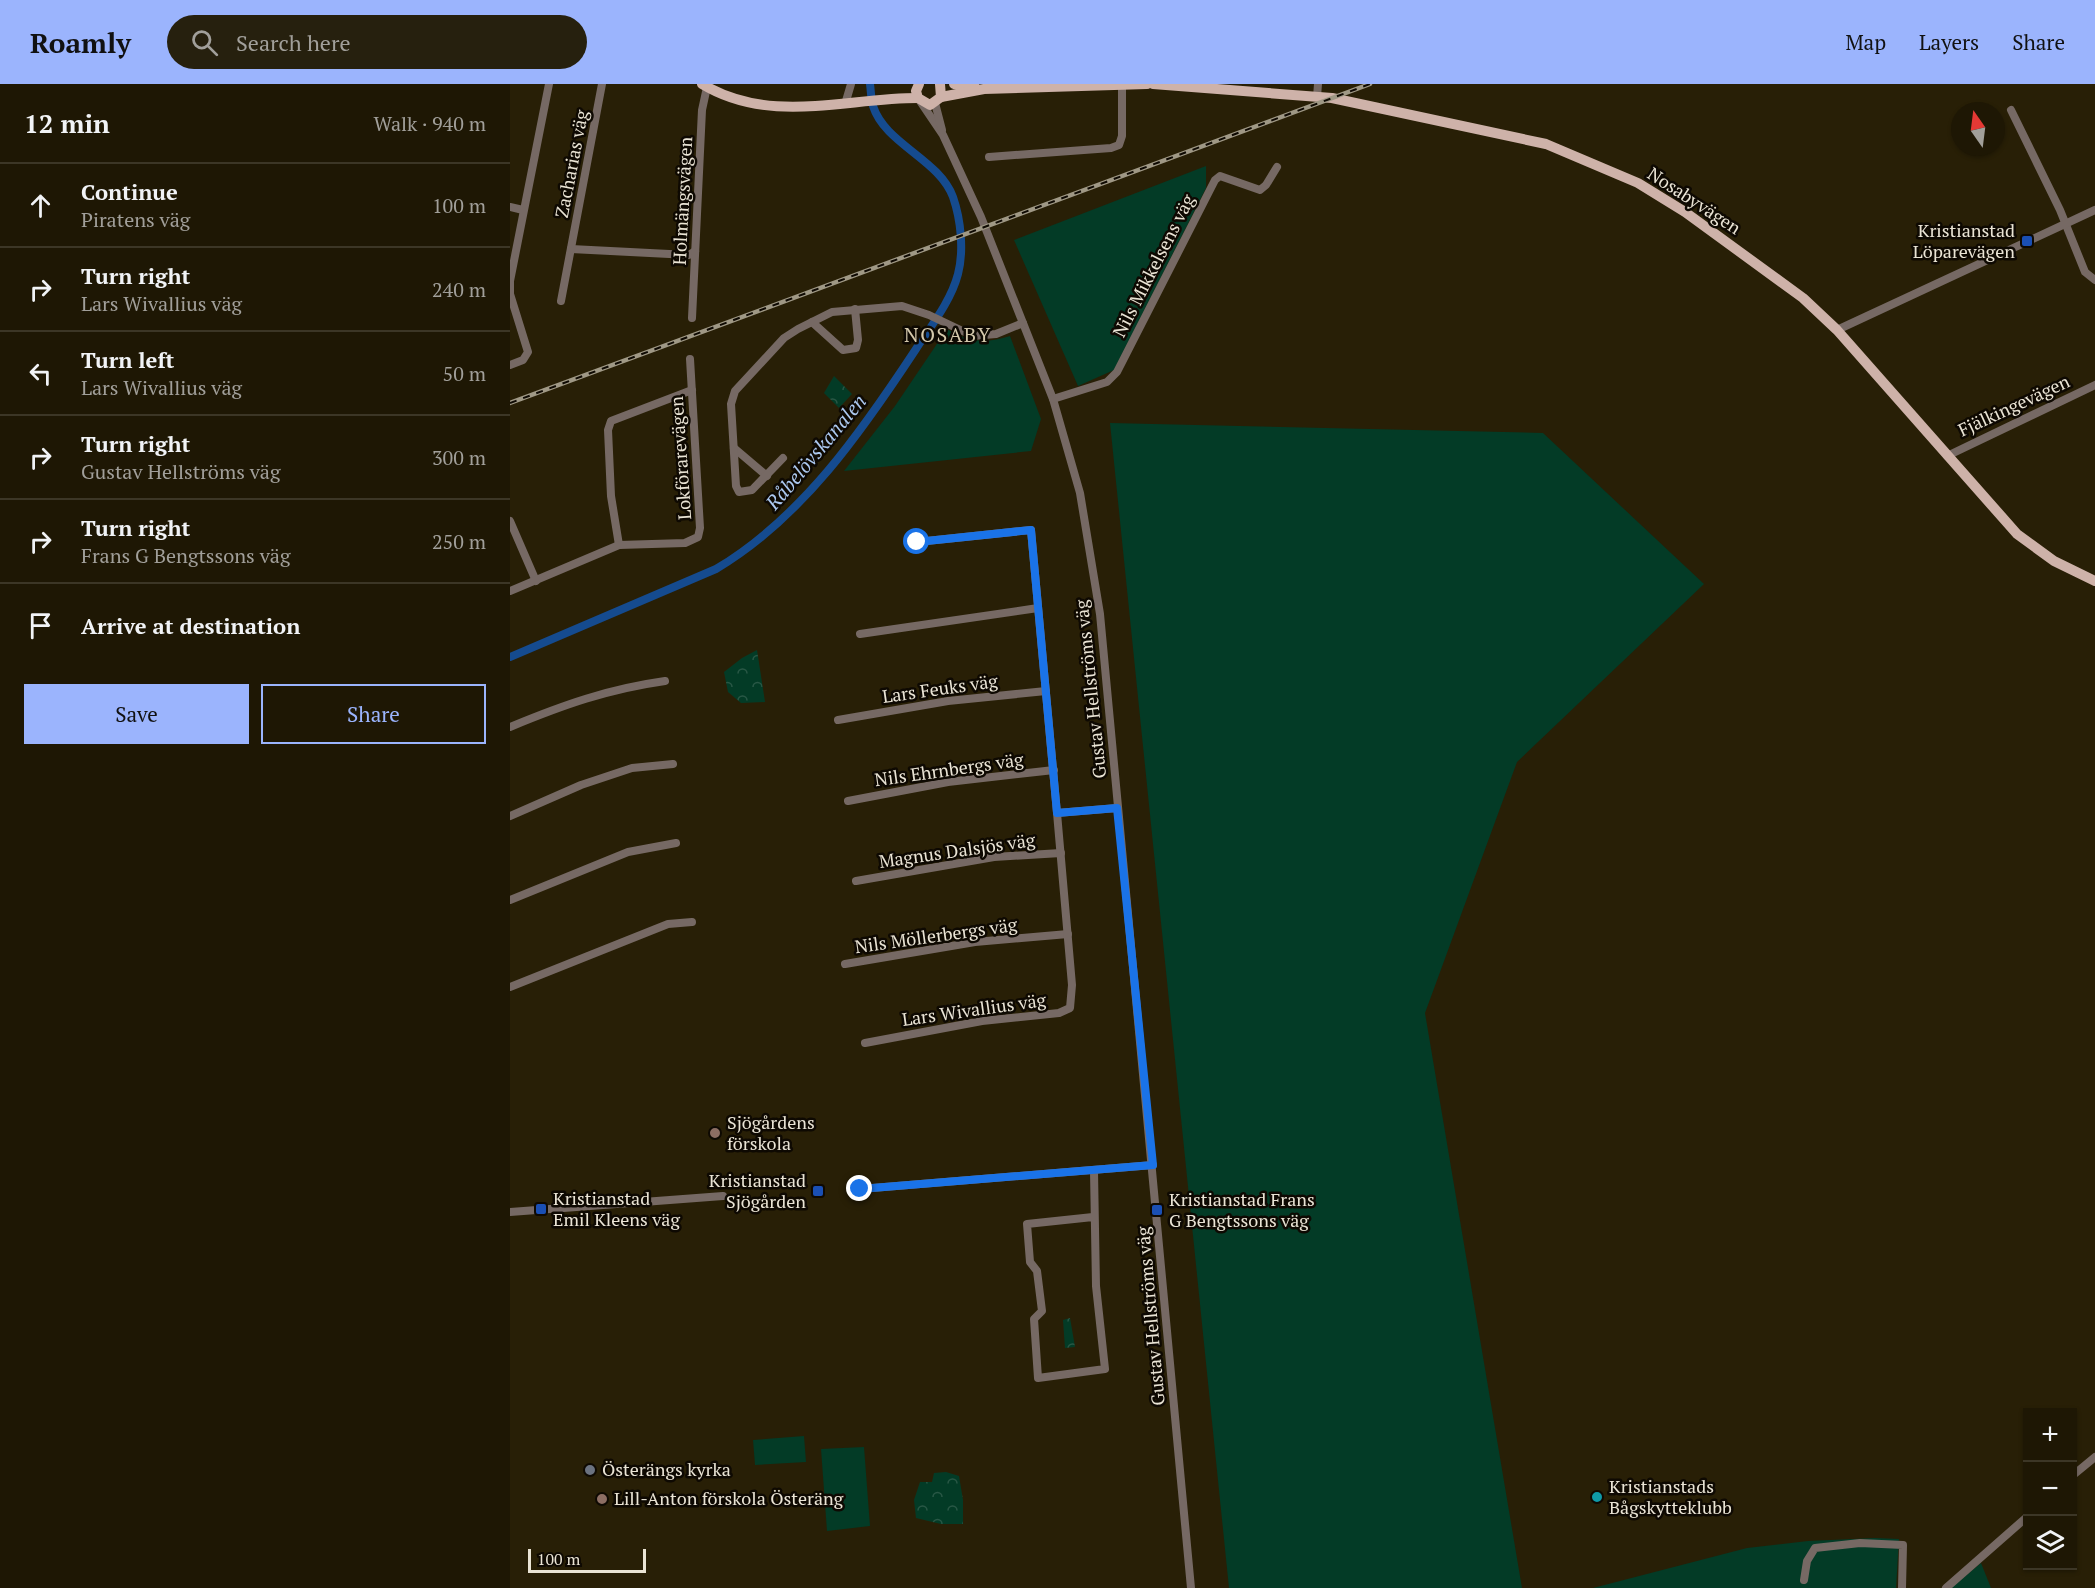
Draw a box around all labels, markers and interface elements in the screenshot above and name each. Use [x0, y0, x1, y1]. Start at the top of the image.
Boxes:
search box [167, 15, 587, 69]
text: Roamly [30, 24, 131, 61]
icon: search [188, 26, 221, 59]
text: Search here [236, 28, 350, 57]
text: Map [1845, 28, 1886, 56]
text: Layers [1919, 28, 1979, 56]
text: Share [2012, 28, 2065, 56]
north arrow [1951, 102, 2005, 156]
text: 12 min [24, 106, 110, 140]
street label: Zacharias väg [549, 107, 593, 220]
text: Walk · 940 m [374, 110, 486, 137]
street label: Holmängsvägen [667, 136, 697, 266]
street label: Nosabyvägen [1643, 161, 1746, 239]
text: Continue [81, 177, 178, 206]
icon: ahead [24, 189, 57, 222]
street label: Nils Mikkelsens väg [1107, 189, 1200, 341]
text: 100 m [432, 192, 486, 219]
text: Piratens väg [81, 206, 190, 233]
place label: Kristianstad Löparevägen [1913, 218, 2015, 263]
marker: Kristianstad Löparevägen [2020, 234, 2034, 248]
text: Turn right [81, 261, 190, 290]
icon: right [24, 273, 57, 306]
text: 240 m [432, 276, 486, 303]
text: Lars Wivallius väg [81, 290, 242, 317]
district label: NOSABY [904, 321, 992, 348]
text: Turn left [81, 345, 174, 374]
icon: left [24, 357, 57, 390]
text: 50 m [443, 360, 486, 387]
street label: Fjälkingevägen [1954, 369, 2074, 441]
text: Lars Wivallius väg [81, 374, 242, 401]
water label: Råbelövskanalen [759, 388, 872, 516]
street label: Lokförarevägen [664, 395, 696, 521]
text: Turn right [81, 429, 190, 458]
icon: right [24, 441, 57, 474]
text: 300 m [432, 444, 486, 471]
text: Gustav Hellströms väg [81, 458, 280, 485]
text: Turn right [81, 513, 190, 542]
icon: right [24, 525, 57, 558]
text: 250 m [432, 528, 486, 555]
route start [903, 528, 929, 554]
text: Frans G Bengtssons väg [81, 542, 290, 569]
street label: Gustav Hellströms väg [1069, 598, 1111, 780]
icon: arrive [24, 609, 57, 642]
text: Arrive at destination [81, 611, 300, 640]
street label: Lars Feuks väg [881, 668, 1000, 708]
button: Save [24, 684, 249, 744]
button: Share [261, 684, 486, 744]
street label: Nils Ehrnbergs väg [873, 747, 1025, 791]
street label: Magnus Dalsjös väg [877, 827, 1037, 873]
street label: Nils Möllerbergs väg [853, 912, 1019, 958]
street label: Lars Wivallius väg [900, 987, 1048, 1031]
place label: Sjögårdens förskola [727, 1110, 815, 1155]
marker: Sjögårdens förskola [708, 1126, 722, 1140]
place label: Kristianstad Sjögården [709, 1168, 806, 1213]
route end [846, 1175, 872, 1201]
marker: Kristianstad Sjögården [811, 1184, 825, 1198]
place label: Kristianstad Emil Kleens väg [553, 1186, 680, 1231]
place label: Kristianstad Frans G Bengtssons väg [1169, 1187, 1315, 1232]
marker: Kristianstad Emil Kleens väg [534, 1202, 548, 1216]
marker: Kristianstad Frans G Bengtssons väg [1150, 1203, 1164, 1217]
street label: Gustav Hellströms väg [1130, 1225, 1170, 1407]
map controls [2023, 1408, 2077, 1570]
button: + [2023, 1408, 2077, 1462]
place label: Österängs kyrka [602, 1457, 731, 1481]
button: − [2023, 1462, 2077, 1516]
marker: Österängs kyrka [583, 1463, 597, 1477]
place label: Kristianstads Bågskytteklubb [1609, 1474, 1732, 1519]
place label: Lill-Anton förskola Österäng [614, 1486, 844, 1510]
marker: Kristianstads Bågskytteklubb [1590, 1490, 1604, 1504]
marker: Lill-Anton förskola Österäng [595, 1492, 609, 1506]
button: layers [2023, 1516, 2077, 1570]
scale bar [528, 1546, 646, 1574]
text: 100 m [537, 1548, 580, 1570]

